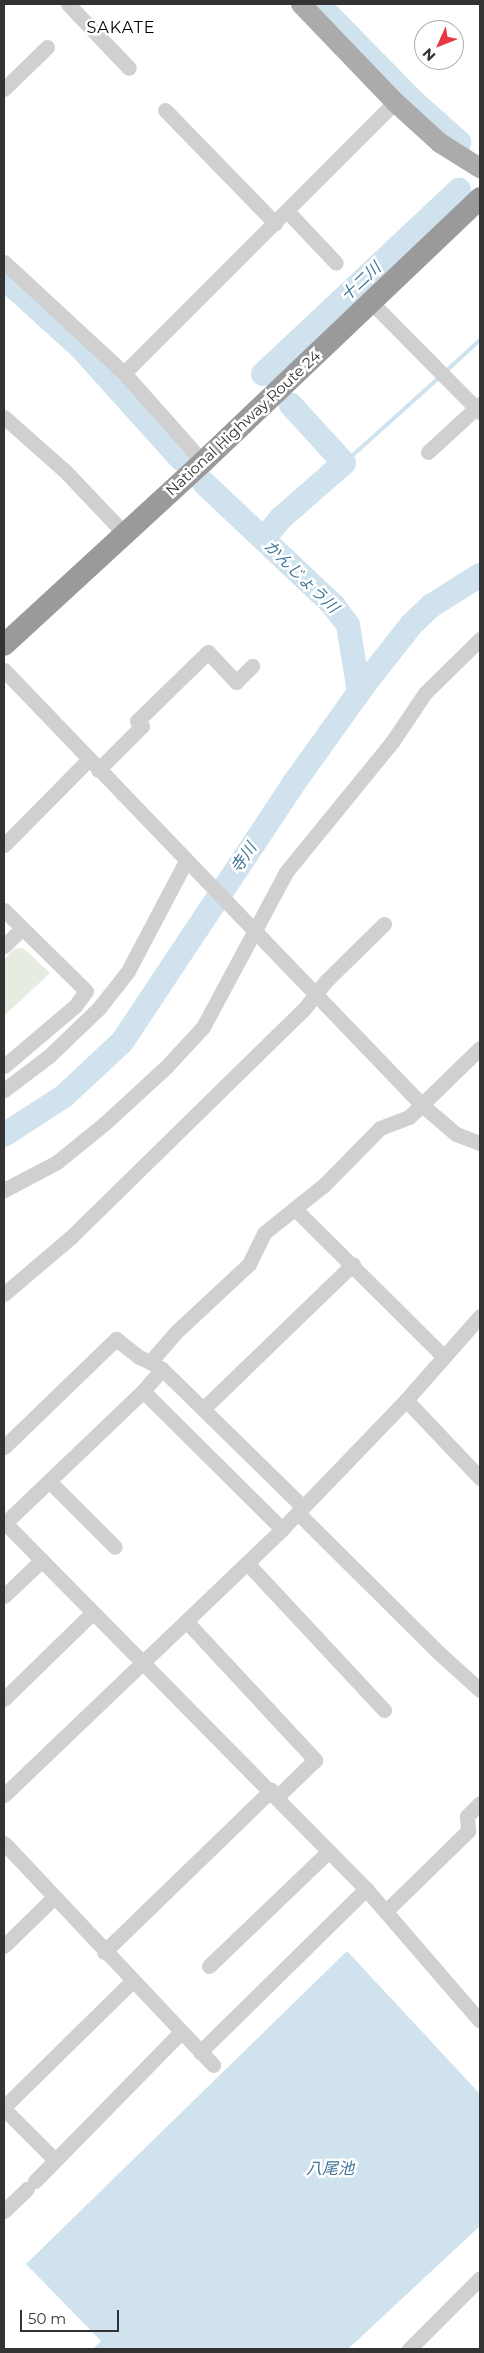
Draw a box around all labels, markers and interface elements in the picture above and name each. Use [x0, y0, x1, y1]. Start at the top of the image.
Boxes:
district label: SAKATE [86, 18, 156, 38]
north arrow [414, 20, 464, 70]
text: N [419, 44, 439, 65]
water label: 十二川 [337, 259, 385, 305]
street label: National Highway Route 24 [162, 347, 324, 499]
water label: かんじょう川 [260, 537, 342, 617]
water label: 寺川 [227, 839, 261, 877]
water label: 八尾池 [306, 2159, 354, 2179]
scale bar [22, 2300, 121, 2332]
text: 50 m [28, 2309, 66, 2328]

